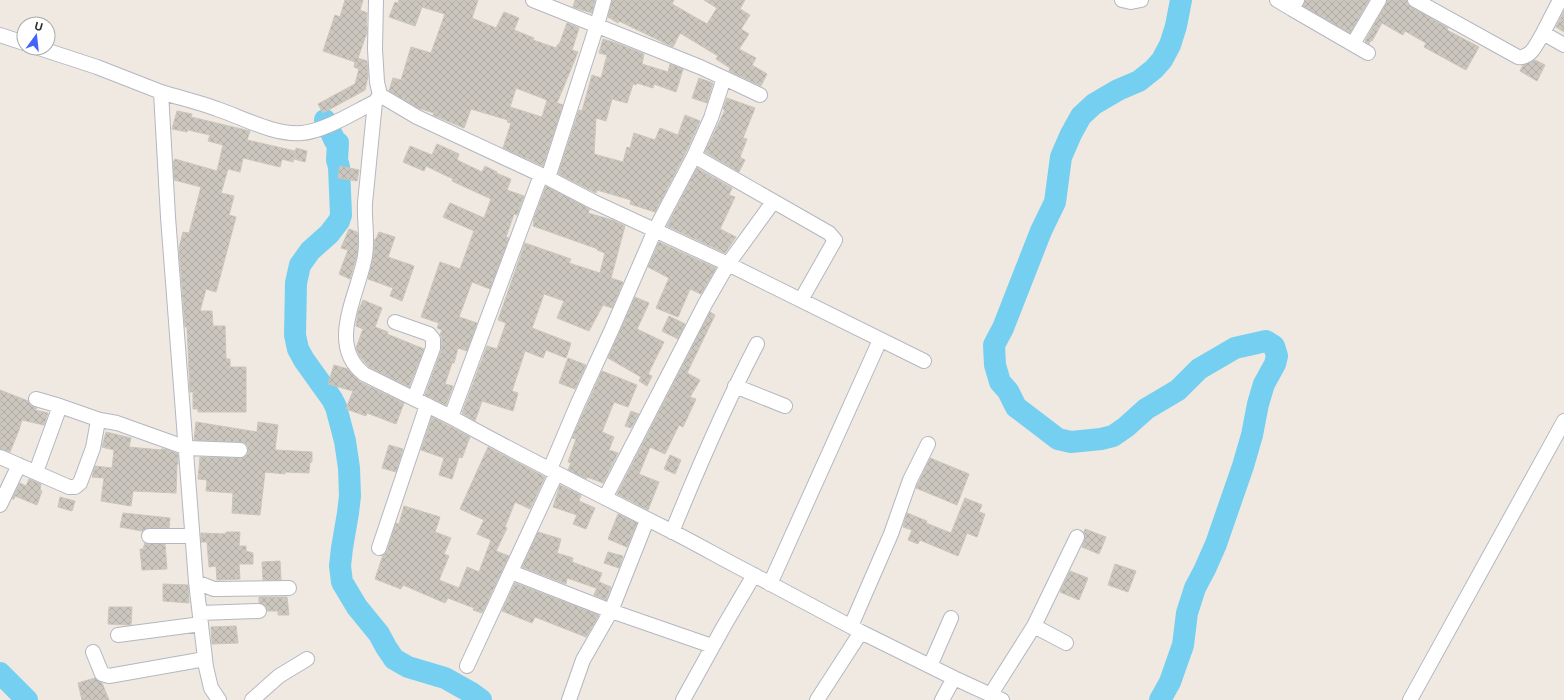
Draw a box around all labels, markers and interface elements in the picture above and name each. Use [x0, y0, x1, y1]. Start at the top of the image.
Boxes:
north arrow [16, 16, 56, 56]
text: U [33, 19, 44, 34]

